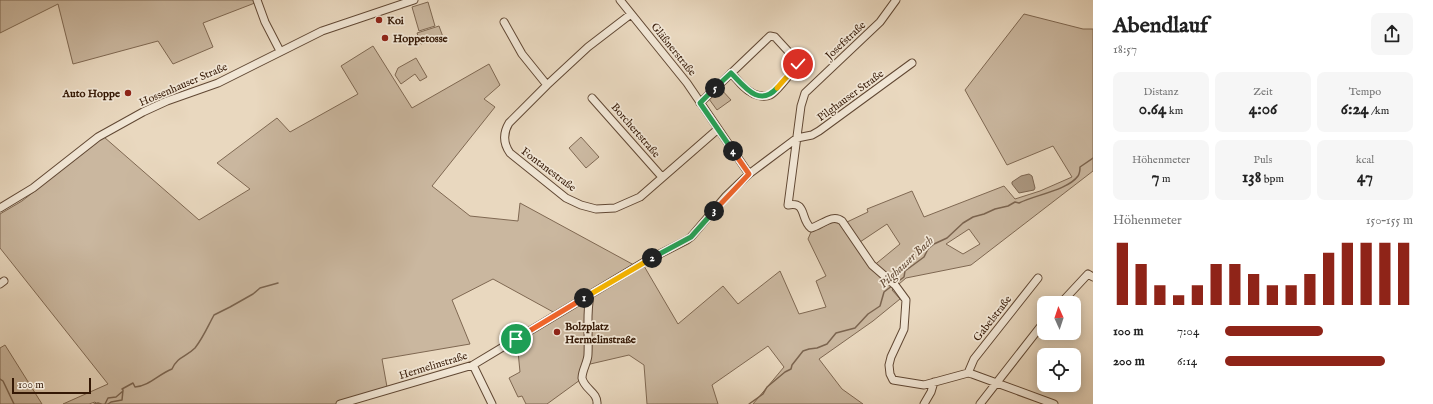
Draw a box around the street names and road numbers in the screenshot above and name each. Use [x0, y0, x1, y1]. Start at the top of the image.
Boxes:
street label: Josefstraße [821, 18, 869, 64]
street label: Gläßnerstraße [648, 20, 699, 79]
street label: Hossenhauser Straße [137, 60, 230, 110]
street label: Pilghauser Straße [815, 67, 887, 125]
street label: Borchertstraße [608, 100, 663, 161]
street label: Fontanestraße [518, 145, 579, 195]
street label: Gabelstraße [970, 293, 1015, 344]
street label: Hermelinstraße [397, 349, 469, 383]

